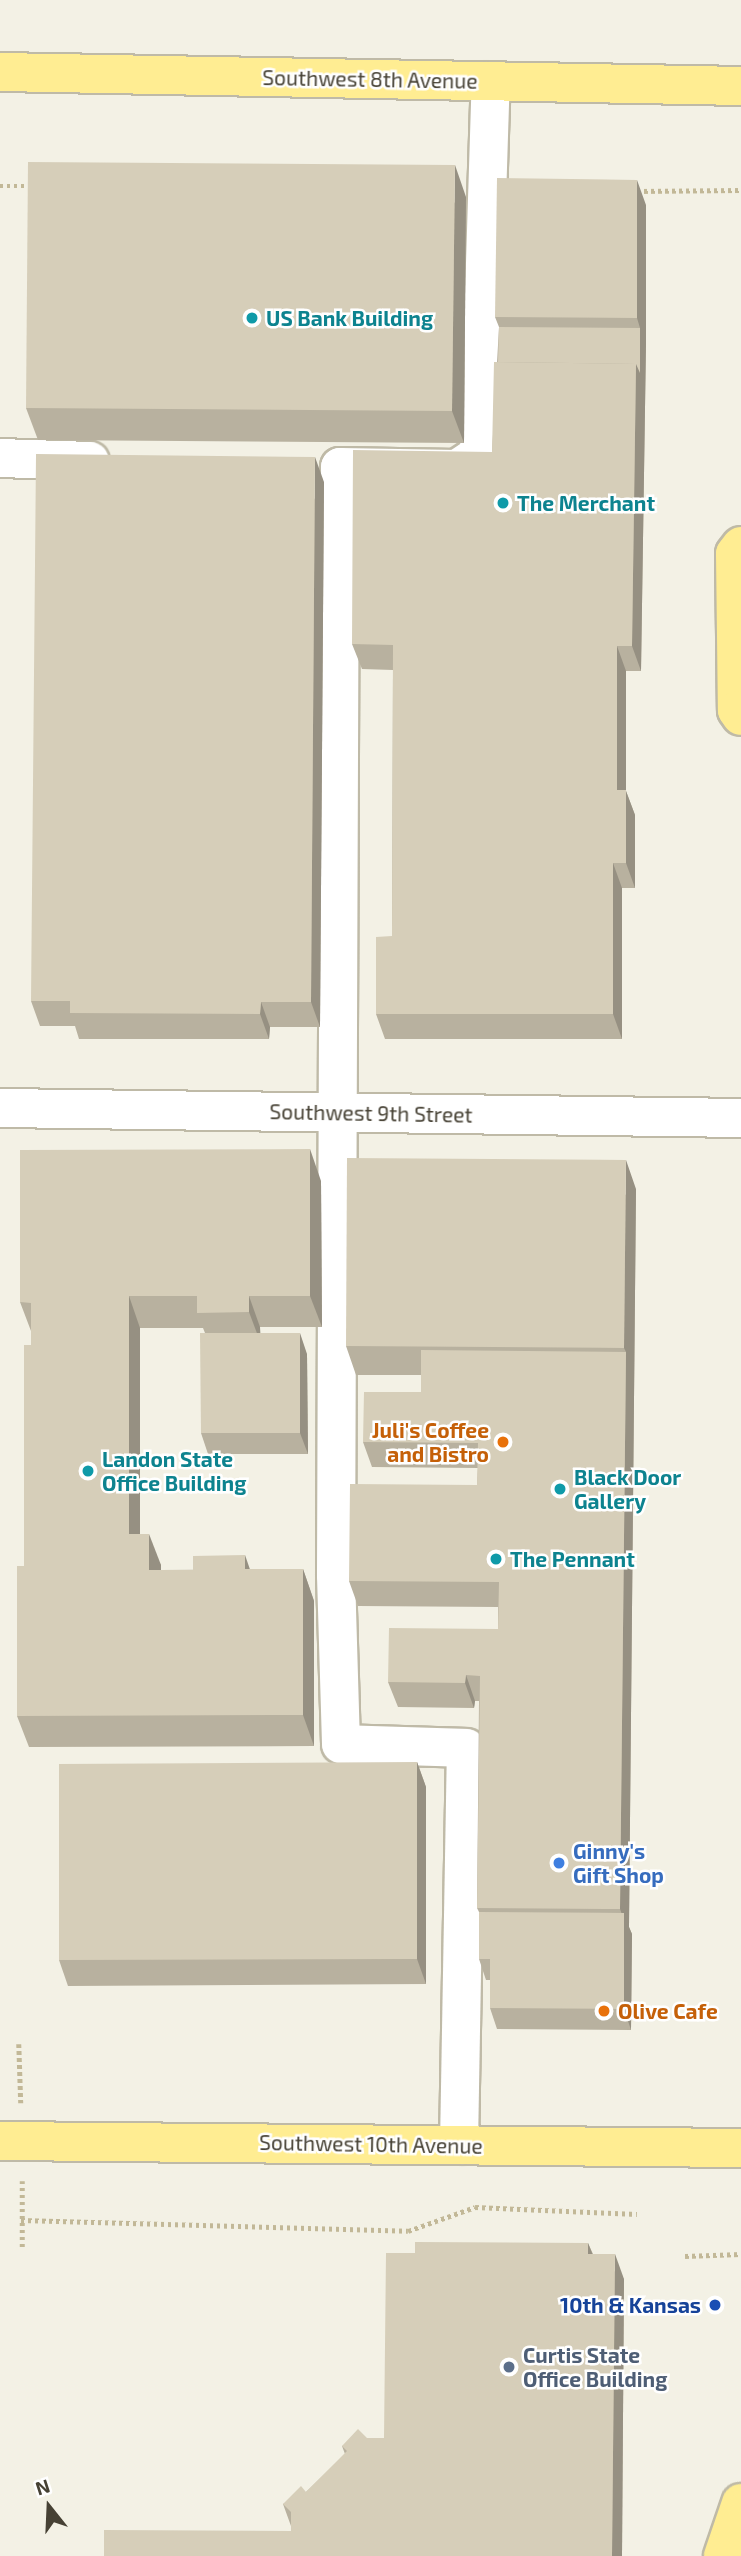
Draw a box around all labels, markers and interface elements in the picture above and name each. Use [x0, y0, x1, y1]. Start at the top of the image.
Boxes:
street label: Southwest 8th Avenue [262, 65, 478, 93]
place label: US Bank Building [266, 305, 433, 331]
marker: US Bank Building [244, 310, 260, 326]
place label: The Merchant [517, 490, 655, 516]
marker: The Merchant [495, 495, 511, 511]
street label: Southwest 9th Street [269, 1099, 473, 1127]
place label: Juli's Coffee and Bistro [372, 1417, 489, 1467]
marker: Juli's Coffee and Bistro [495, 1434, 511, 1450]
place label: Landon State Office Building [102, 1446, 246, 1496]
marker: Landon State Office Building [80, 1463, 96, 1479]
place label: Black Door Gallery [574, 1464, 681, 1514]
marker: Black Door Gallery [552, 1481, 568, 1497]
place label: The Pennant [510, 1546, 635, 1572]
marker: The Pennant [488, 1551, 504, 1567]
place label: Ginny's Gift Shop [573, 1838, 664, 1888]
marker: Ginny's Gift Shop [551, 1855, 567, 1871]
place label: Olive Cafe [618, 1998, 718, 2024]
marker: Olive Cafe [596, 2003, 612, 2019]
street label: Southwest 10th Avenue [259, 2129, 483, 2159]
place label: 10th & Kansas [560, 2292, 701, 2318]
marker: 10th & Kansas [707, 2297, 723, 2313]
place label: Curtis State Office Building [523, 2342, 667, 2392]
marker: Curtis State Office Building [501, 2359, 517, 2375]
north arrow [14, 2472, 84, 2542]
text: N [32, 2473, 52, 2500]

